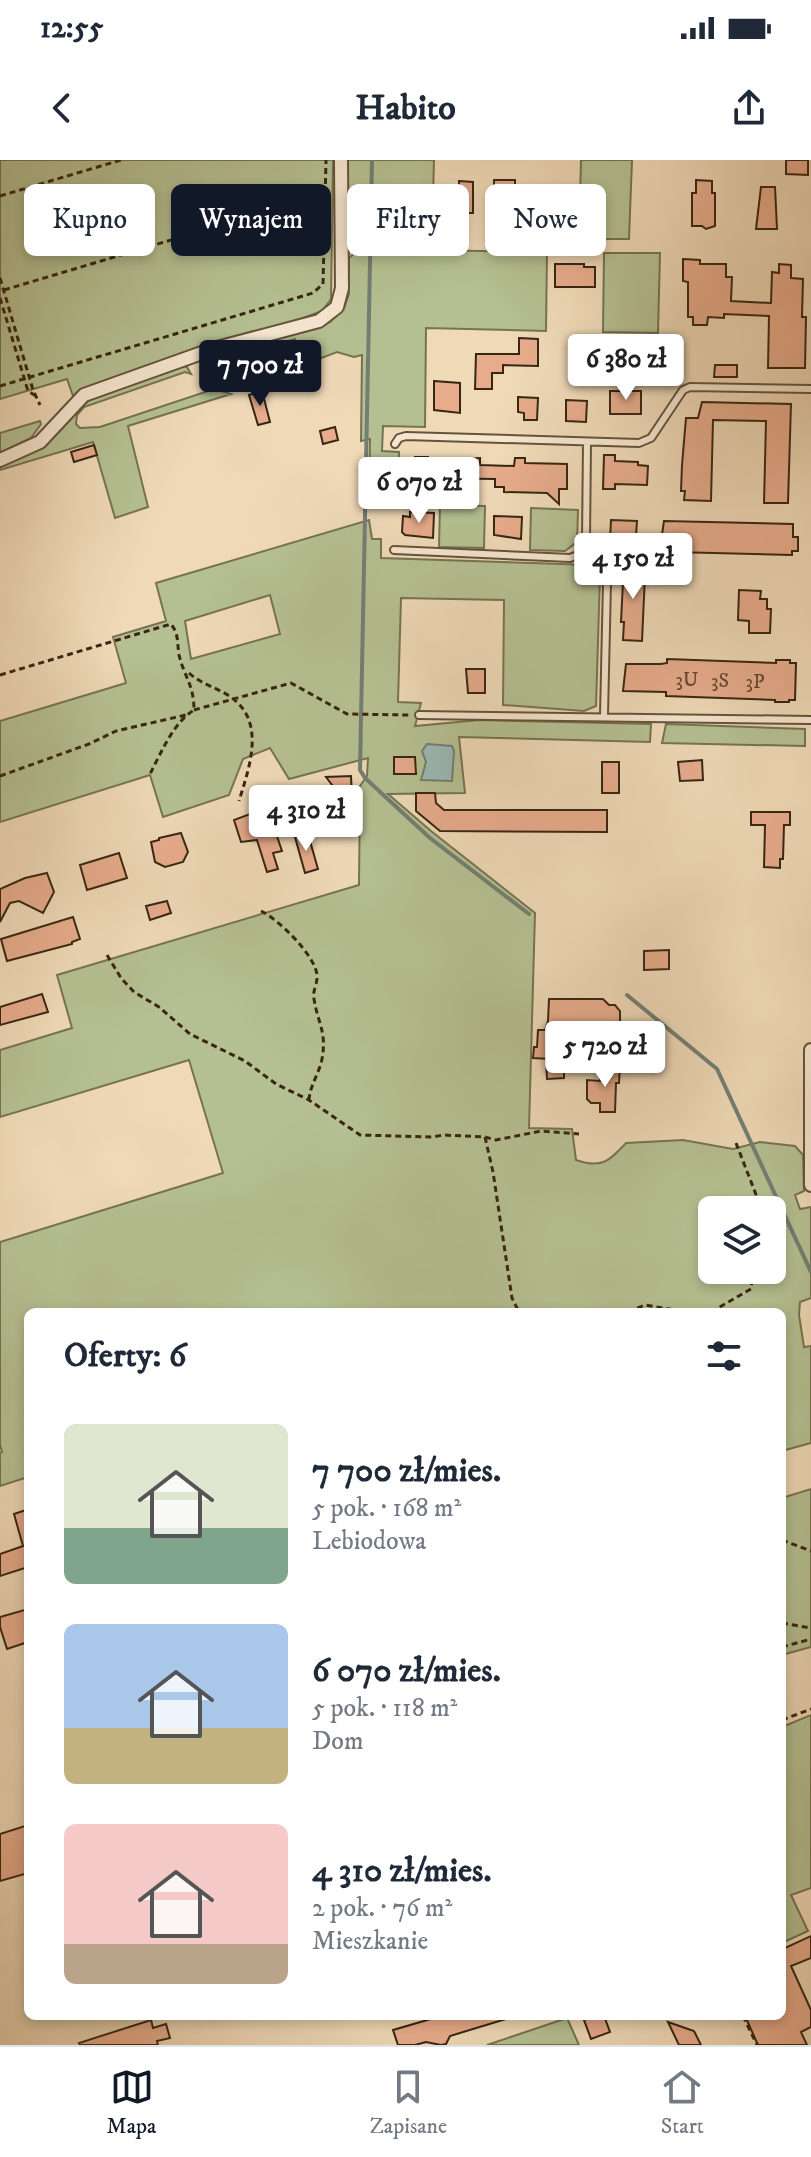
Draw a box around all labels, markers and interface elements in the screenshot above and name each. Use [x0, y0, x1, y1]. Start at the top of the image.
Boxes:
text: 12:55 [40, 10, 103, 47]
icon: back [40, 86, 84, 130]
text: Habito [355, 86, 456, 131]
icon: share [727, 86, 771, 130]
chip: Kupno [24, 184, 155, 256]
chip: Wynajem [171, 184, 331, 256]
chip: Filtry [347, 184, 469, 256]
chip: Nowe [485, 184, 606, 256]
pin: 6 380 zł [543, 334, 709, 402]
pin: 7 700 zł [177, 340, 343, 408]
text: 6 380 zł [586, 343, 666, 376]
text: 7 700 zł [217, 349, 303, 382]
pin: 6 070 zł [336, 457, 502, 525]
text: 6 070 zł [376, 466, 462, 499]
pin: 4 150 zł [550, 533, 716, 601]
text: 4 150 zł [592, 542, 674, 575]
house number: 3U [676, 668, 698, 693]
house number: 3S [711, 669, 729, 694]
house number: 3P [745, 670, 765, 695]
pin: 4 310 zł [223, 785, 389, 853]
text: 4 310 zł [267, 794, 345, 827]
pin: 5 720 zł [522, 1021, 688, 1089]
text: 5 720 zł [563, 1030, 647, 1063]
map controls [698, 1196, 786, 1284]
button: layers [698, 1196, 786, 1284]
icon: filters [702, 1334, 746, 1378]
text: Oferty: 6 [64, 1335, 186, 1377]
text: 7 700 zł/mies. [312, 1450, 501, 1492]
icon: home [128, 1456, 224, 1552]
text: 5 pok. · 168 m² [312, 1492, 461, 1525]
text: Lebiodowa [312, 1525, 426, 1558]
text: 6 070 zł/mies. [312, 1650, 501, 1692]
icon: home [128, 1656, 224, 1752]
text: 5 pok. · 118 m² [312, 1692, 457, 1725]
text: Dom [312, 1725, 364, 1758]
text: 4 310 zł/mies. [312, 1850, 492, 1892]
icon: home [128, 1856, 224, 1952]
text: 2 pok. · 76 m² [312, 1892, 452, 1925]
text: Mieszkanie [312, 1925, 428, 1958]
tab: Mapa [107, 2065, 156, 2140]
tab: Zapisane [370, 2065, 447, 2140]
tab: Start [660, 2065, 704, 2140]

